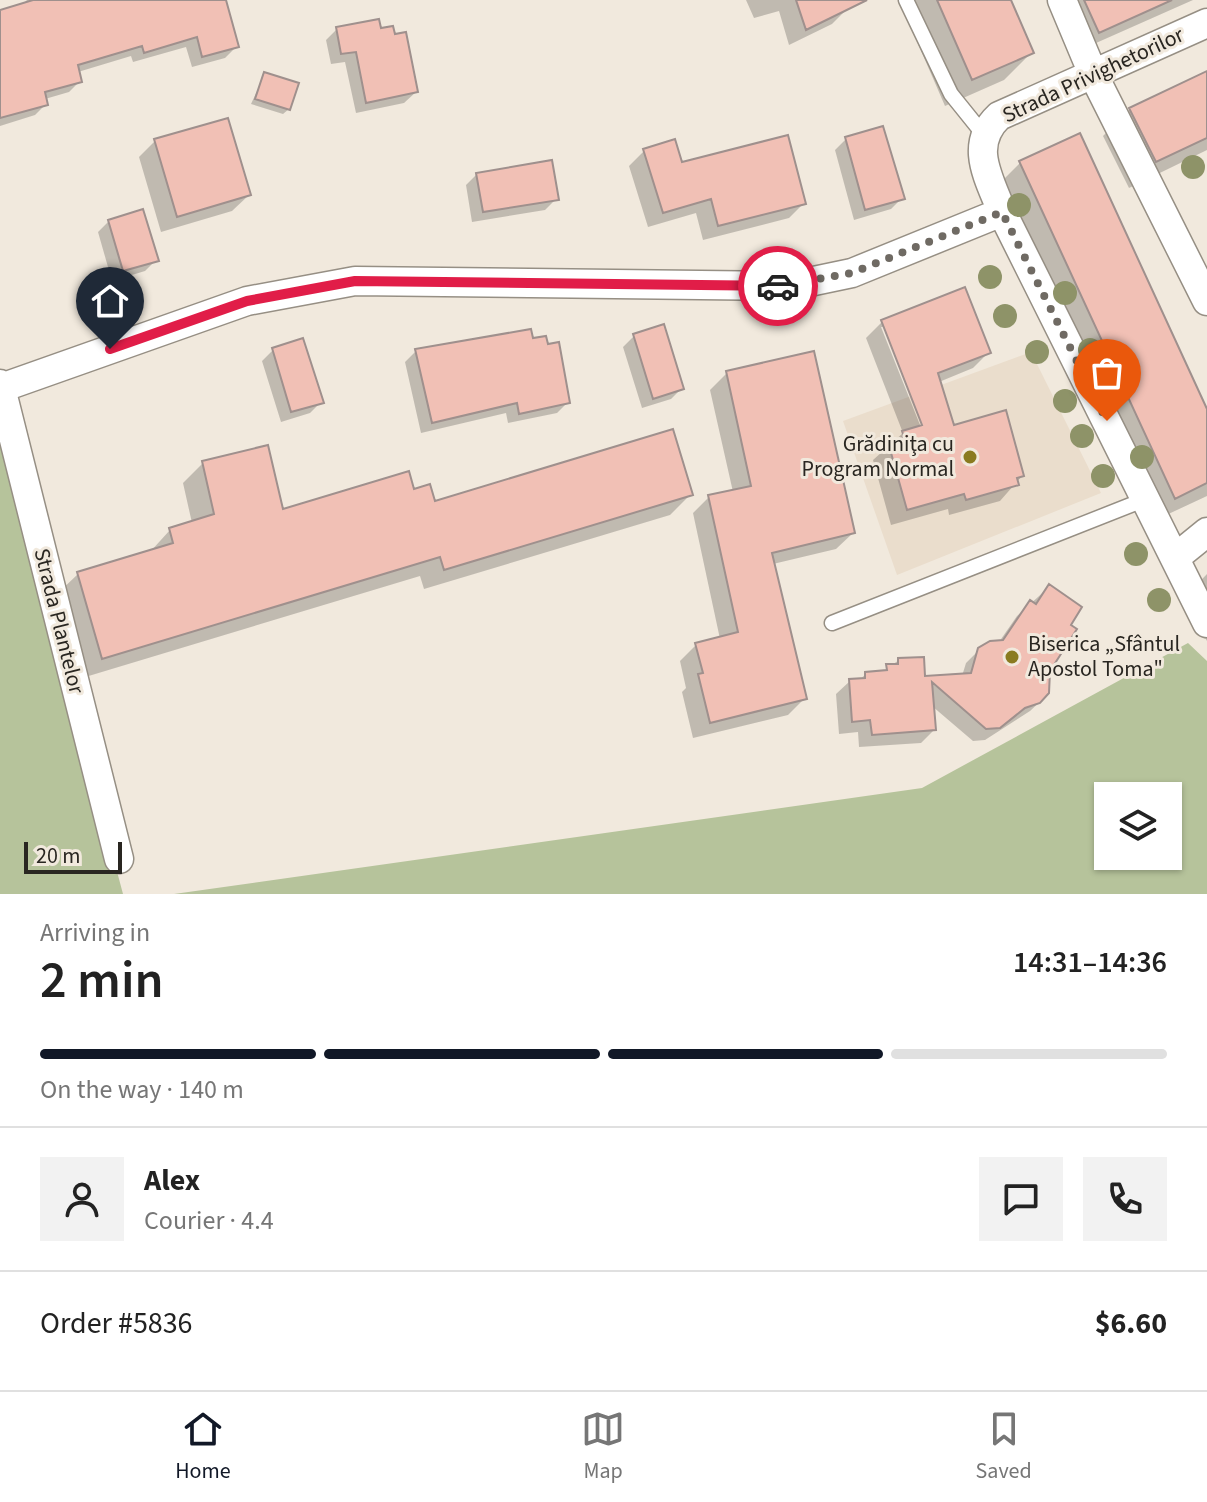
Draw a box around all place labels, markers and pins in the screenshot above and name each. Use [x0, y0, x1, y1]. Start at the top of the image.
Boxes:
pin [76, 267, 144, 349]
pin [1073, 339, 1141, 421]
place label: Grădiniţa cu Program Normal [802, 428, 954, 485]
marker: Grădiniţa cu Program Normal [961, 448, 979, 466]
place label: Biserica „Sfântul Apostol Toma" [1028, 628, 1180, 685]
marker: Biserica „Sfântul Apostol Toma" [1003, 648, 1021, 666]

